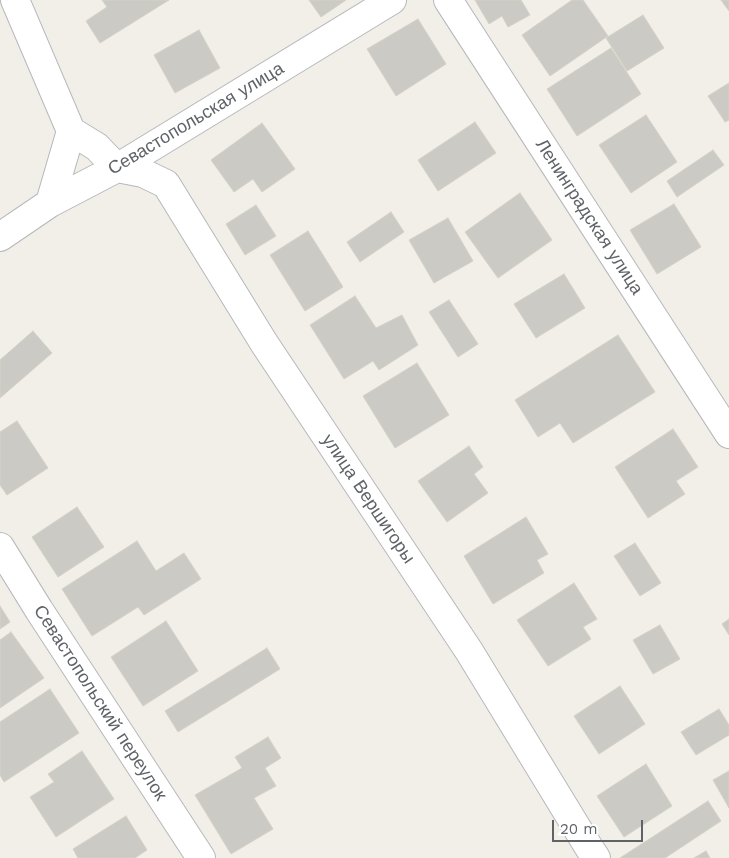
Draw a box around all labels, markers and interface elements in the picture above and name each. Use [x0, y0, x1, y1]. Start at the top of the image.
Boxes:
street label: Севастопольская улица [104, 58, 288, 180]
street label: Ленинградская улица [531, 135, 647, 299]
street label: улица Вершигоры [317, 430, 419, 568]
street label: Севастопольский переулок [29, 601, 171, 805]
scale bar [554, 810, 645, 842]
text: 20 m [560, 820, 598, 838]

